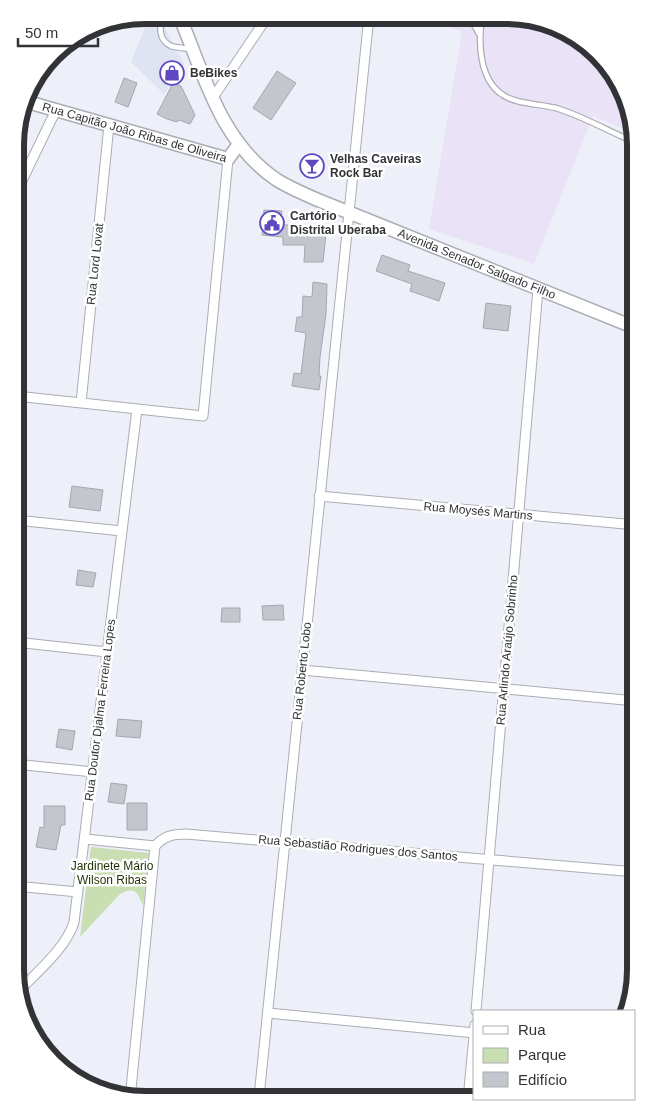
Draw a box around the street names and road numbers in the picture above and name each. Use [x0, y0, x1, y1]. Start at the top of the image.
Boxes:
street label: Rua Capitão João Ribas de Oliveira [41, 100, 229, 165]
street label: Rua Lord Lovat [84, 222, 106, 306]
street label: Avenida Senador Salgado Filho [396, 226, 558, 302]
street label: Rua Moysés Martins [423, 499, 533, 523]
street label: Rua Arlindo Araújo Sobrinho [493, 574, 521, 726]
street label: Rua Doutor Djalma Ferreira Lopes [82, 618, 118, 802]
street label: Rua Roberto Lobo [290, 621, 314, 721]
street label: Rua Sebastião Rodrigues dos Santos [258, 832, 458, 864]

